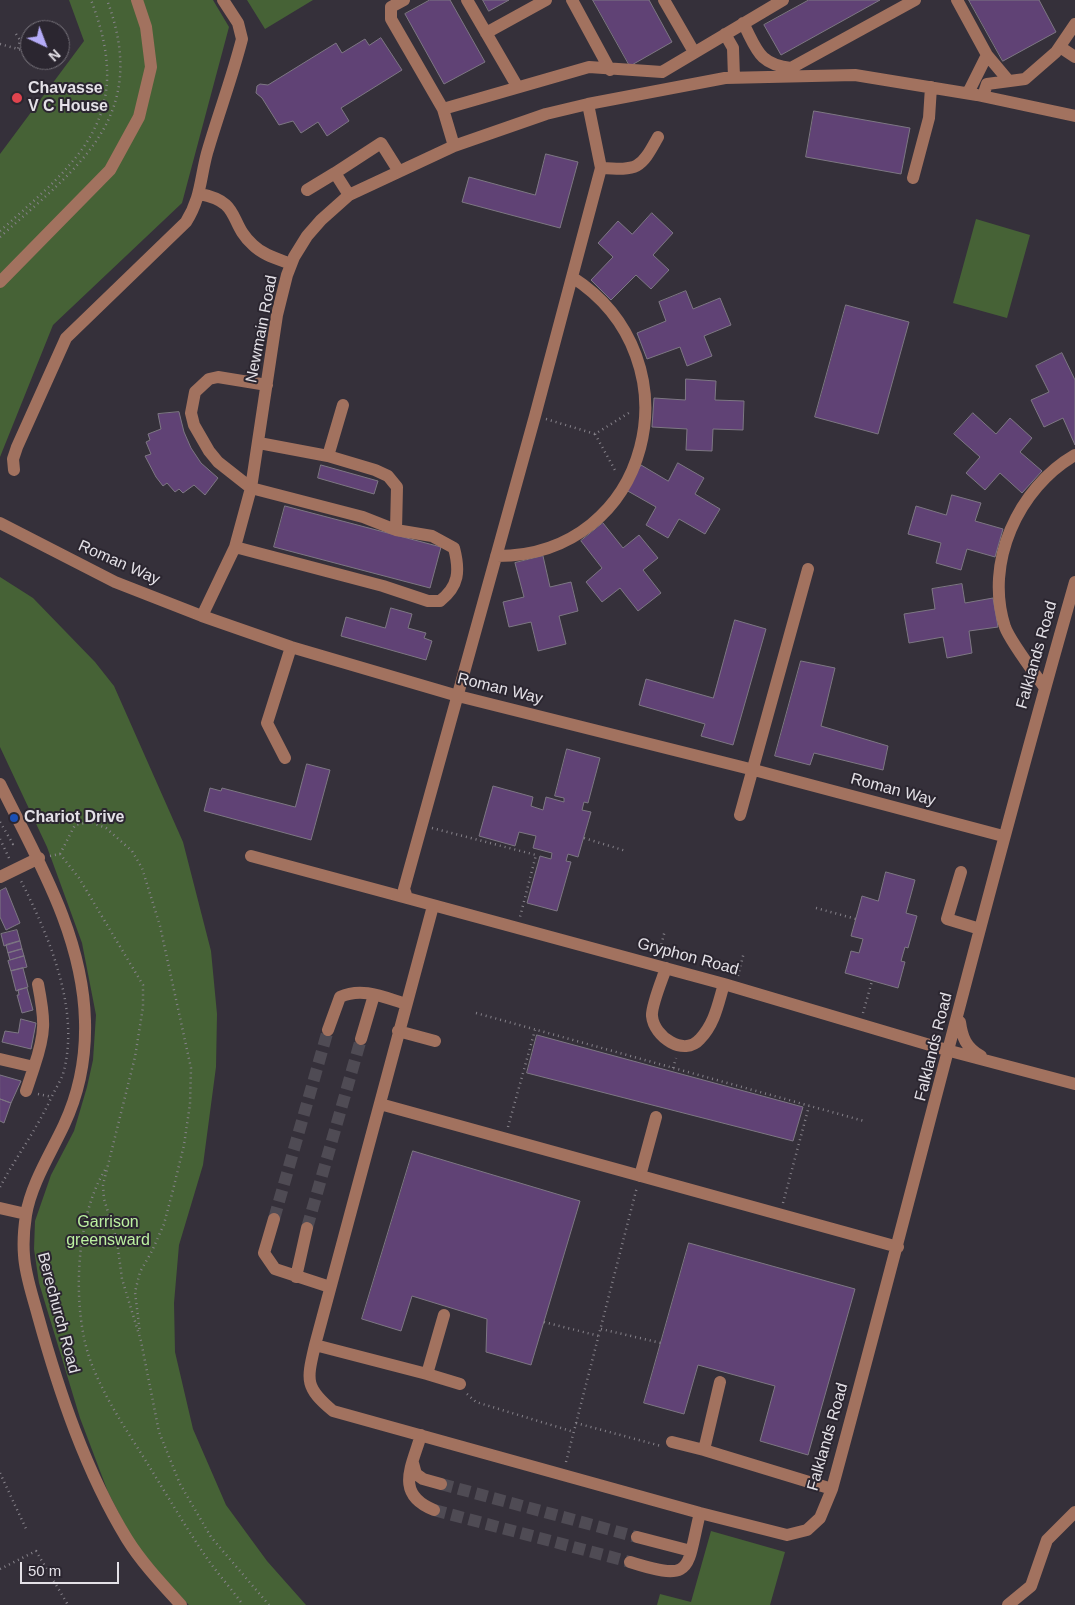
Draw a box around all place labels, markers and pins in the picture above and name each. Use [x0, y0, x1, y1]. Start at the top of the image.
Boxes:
place label: Chavasse V C House [28, 79, 108, 117]
marker: Chavasse V C House [10, 91, 24, 105]
place label: Chariot Drive [24, 808, 124, 828]
marker: Chariot Drive [8, 812, 20, 824]

